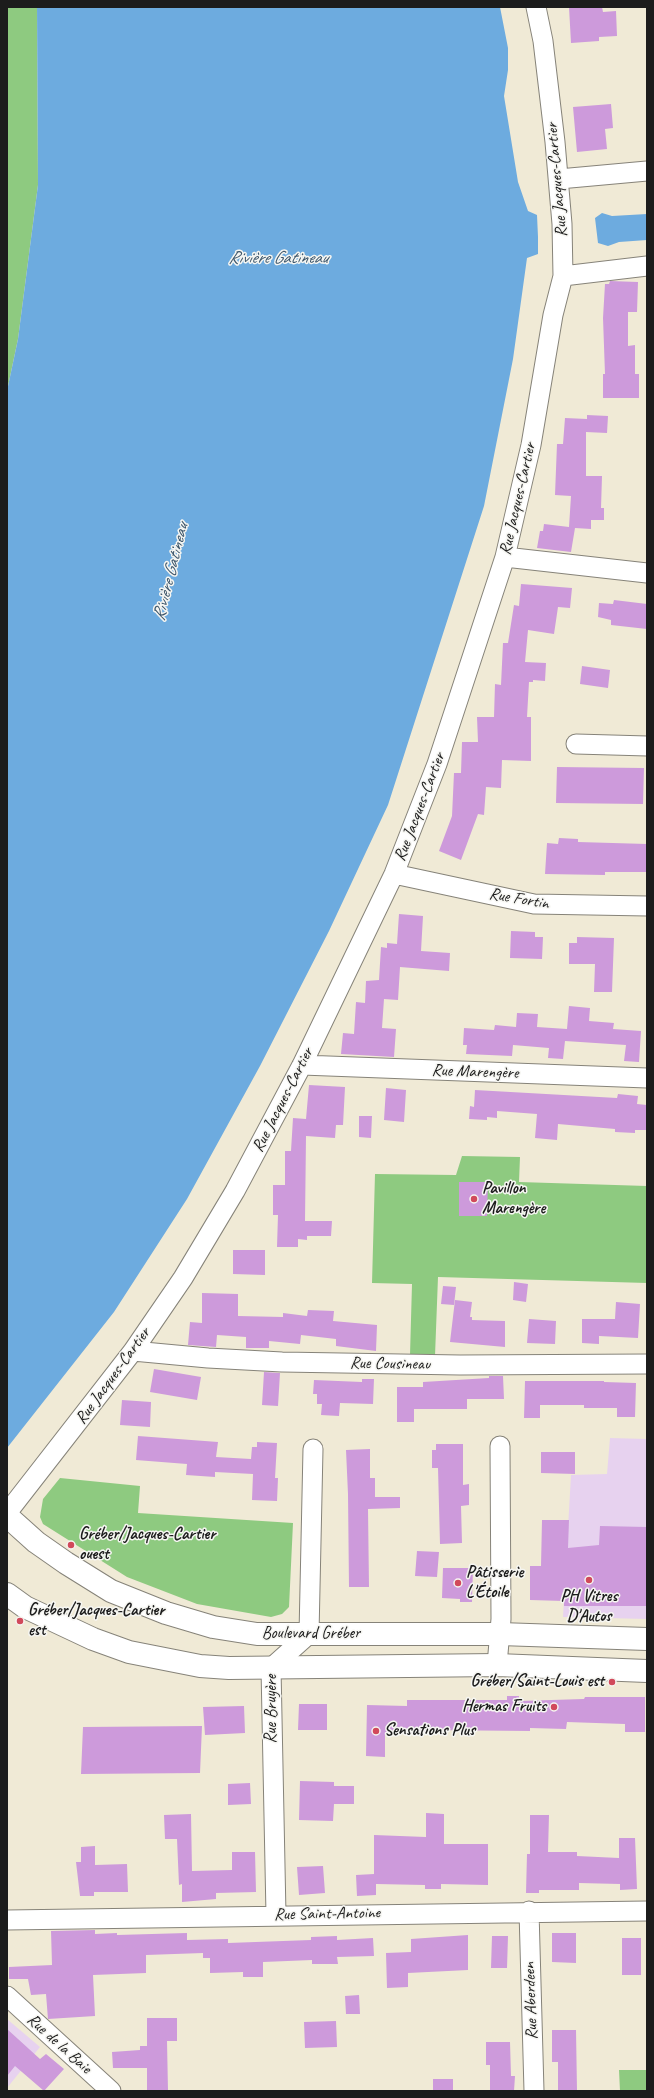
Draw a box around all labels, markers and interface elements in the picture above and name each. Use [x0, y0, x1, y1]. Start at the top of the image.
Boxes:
street label: Rue Jacques-Cartier [542, 122, 572, 238]
water label: Rivière Gatineau [228, 247, 328, 269]
street label: Rue Jacques-Cartier [495, 441, 541, 557]
water label: Rivière Gatineau [148, 521, 194, 623]
street label: Rue Jacques-Cartier [390, 750, 450, 864]
street label: Rue Fortin [487, 884, 551, 914]
street label: Rue Jacques-Cartier [248, 1044, 318, 1156]
street label: Rue Marengère [431, 1060, 519, 1084]
place label: Pavillon Marengère [482, 1179, 545, 1219]
marker: Pavillon Marengère [469, 1194, 479, 1204]
street label: Rue Jacques-Cartier [71, 1324, 155, 1428]
street label: Rue Cousineau [350, 1353, 430, 1375]
place label: Gréber/Jacques-Cartier ouest [79, 1525, 215, 1565]
marker: Gréber/Jacques-Cartier ouest [66, 1540, 76, 1550]
place label: Pâtisserie L'Étoile [466, 1563, 523, 1603]
marker: PH Vitres D'Autos [584, 1575, 594, 1585]
marker: Pâtisserie L'Étoile [453, 1578, 463, 1588]
place label: PH Vitres D'Autos [561, 1587, 617, 1627]
place label: Gréber/Jacques-Cartier est [28, 1601, 164, 1641]
marker: Gréber/Jacques-Cartier est [15, 1616, 25, 1626]
street label: Boulevard Gréber [262, 1624, 360, 1644]
place label: Gréber/Saint-Louis est [471, 1672, 604, 1692]
street label: Rue Bruyère [262, 1675, 282, 1743]
marker: Gréber/Saint-Louis est [607, 1677, 617, 1687]
place label: Hermas Fruits [462, 1697, 546, 1717]
marker: Hermas Fruits [549, 1702, 559, 1712]
place label: Sensations Plus [384, 1721, 475, 1741]
marker: Sensations Plus [371, 1726, 381, 1736]
street label: Rue Saint-Antoine [274, 1903, 380, 1925]
street label: Rue Aberdeen [519, 1962, 543, 2040]
street label: Rue de la Baie [22, 2010, 96, 2078]

